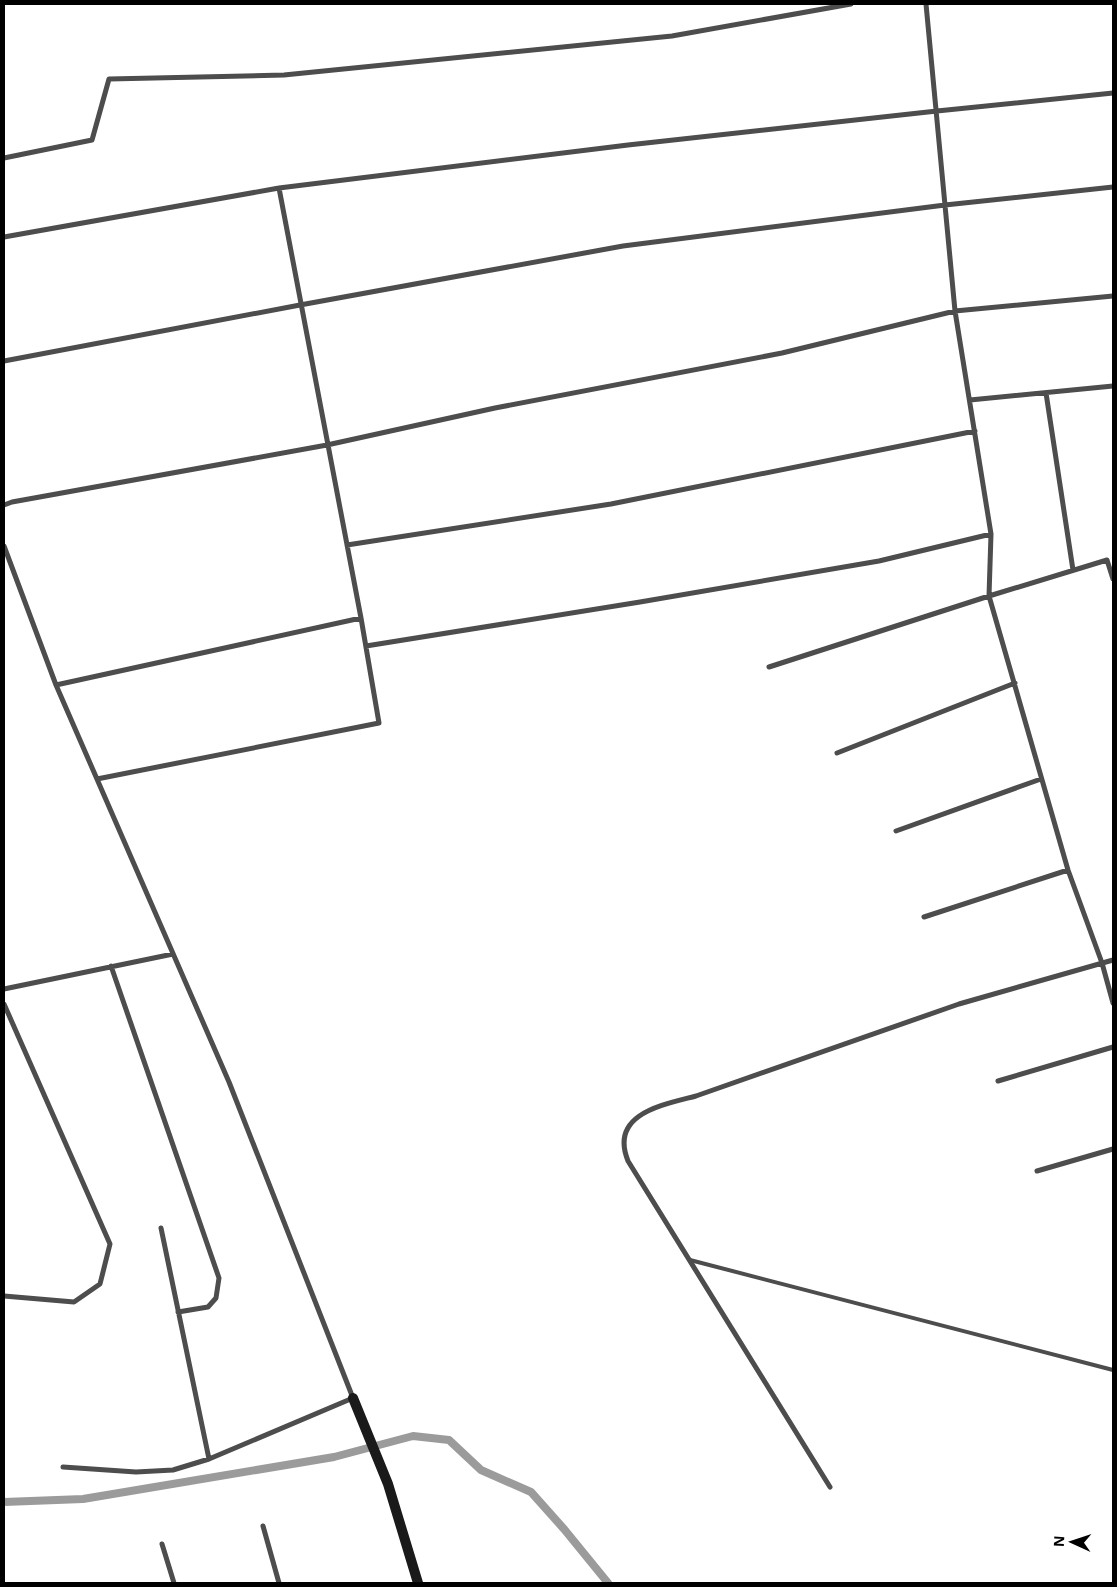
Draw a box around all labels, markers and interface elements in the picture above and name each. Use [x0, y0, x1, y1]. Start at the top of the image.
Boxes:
north arrow [1047, 1517, 1097, 1567]
text: N [1049, 1535, 1068, 1547]

